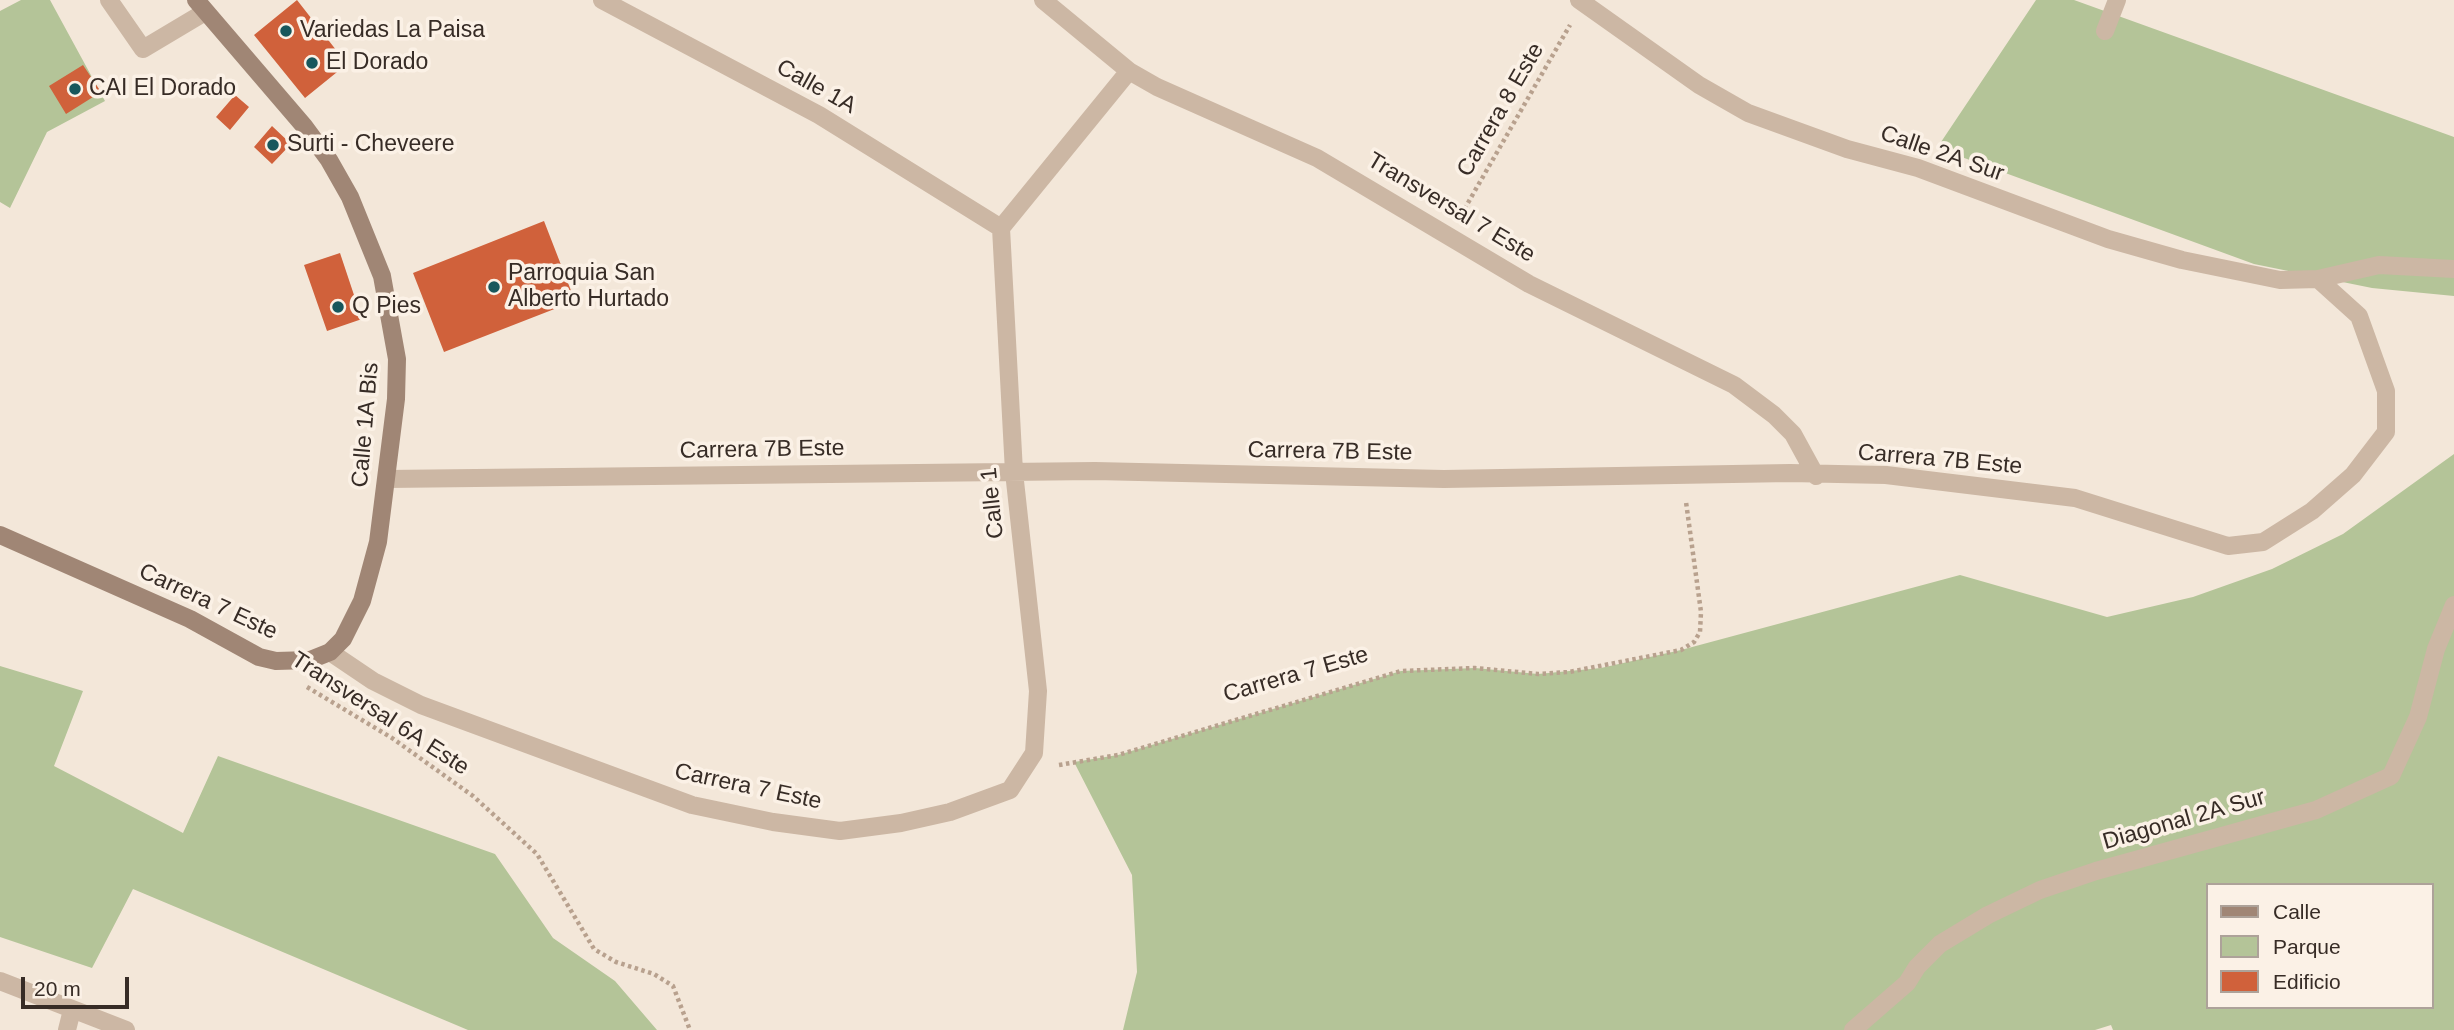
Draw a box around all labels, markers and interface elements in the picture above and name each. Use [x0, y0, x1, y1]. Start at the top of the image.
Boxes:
place label: Variedas La Paisa [300, 17, 485, 45]
marker: Variedas La Paisa [278, 23, 294, 39]
street label: Carrera 8 Este [1452, 38, 1550, 182]
place label: El Dorado [326, 49, 428, 77]
street label: Calle 1A [771, 54, 861, 120]
marker: El Dorado [304, 55, 320, 71]
place label: CAI El Dorado [89, 75, 236, 103]
marker: CAI El Dorado [67, 81, 83, 97]
street label: Calle 2A Sur [1876, 120, 2008, 188]
place label: Surti - Cheveere [287, 131, 454, 159]
marker: Surti - Cheveere [265, 137, 281, 153]
street label: Transversal 7 Este [1362, 147, 1540, 269]
place label: Parroquia San Alberto Hurtado [508, 260, 669, 314]
marker: Parroquia San Alberto Hurtado [486, 279, 502, 295]
place label: Q Pies [352, 293, 421, 321]
marker: Q Pies [330, 299, 346, 315]
street label: Calle 1A Bis [347, 361, 385, 489]
street label: Carrera 7B Este [679, 435, 845, 465]
street label: Carrera 7B Este [1247, 437, 1413, 467]
street label: Carrera 7B Este [1857, 439, 2023, 481]
street label: Calle 1 [976, 466, 1010, 540]
street label: Carrera 7 Este [134, 558, 282, 646]
street label: Carrera 7 Este [1220, 641, 1372, 709]
street label: Transversal 6A Este [286, 646, 474, 782]
street label: Carrera 7 Este [672, 758, 824, 816]
street label: Diagonal 2A Sur [2100, 784, 2268, 856]
legend [2206, 883, 2433, 1009]
text: Calle [2273, 900, 2321, 923]
text: Parque [2273, 935, 2341, 958]
scale bar [24, 964, 133, 1008]
text: Edificio [2273, 970, 2341, 993]
text: 20 m [34, 977, 81, 1000]

